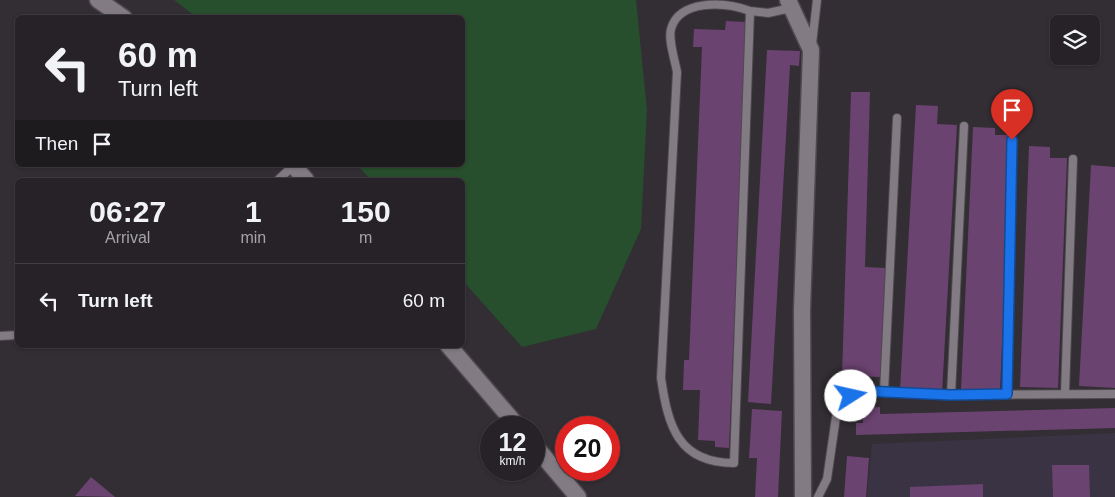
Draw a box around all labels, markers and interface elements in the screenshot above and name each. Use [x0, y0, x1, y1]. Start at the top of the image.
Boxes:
map controls [1050, 15, 1100, 65]
button: layers [1050, 15, 1100, 65]
icon: left [35, 35, 100, 100]
text: 60 m [118, 35, 198, 74]
text: Turn left [118, 76, 198, 101]
pin [991, 89, 1033, 140]
icon: arrive [998, 96, 1026, 124]
icon: arrive [88, 130, 116, 158]
text: Then [35, 133, 78, 154]
text: 06:27 [89, 195, 166, 228]
text: 1 [245, 195, 262, 228]
text: 150 [341, 195, 391, 228]
text: Arrival [105, 229, 150, 246]
text: min [240, 229, 266, 246]
text: m [359, 229, 372, 246]
icon: left [35, 287, 63, 315]
text: Turn left [78, 290, 153, 311]
text: 60 m [403, 290, 445, 311]
position arrow [824, 369, 876, 421]
speed limit sign: 20 [555, 416, 620, 481]
text: 12 [499, 428, 526, 456]
text: km/h [499, 454, 526, 468]

